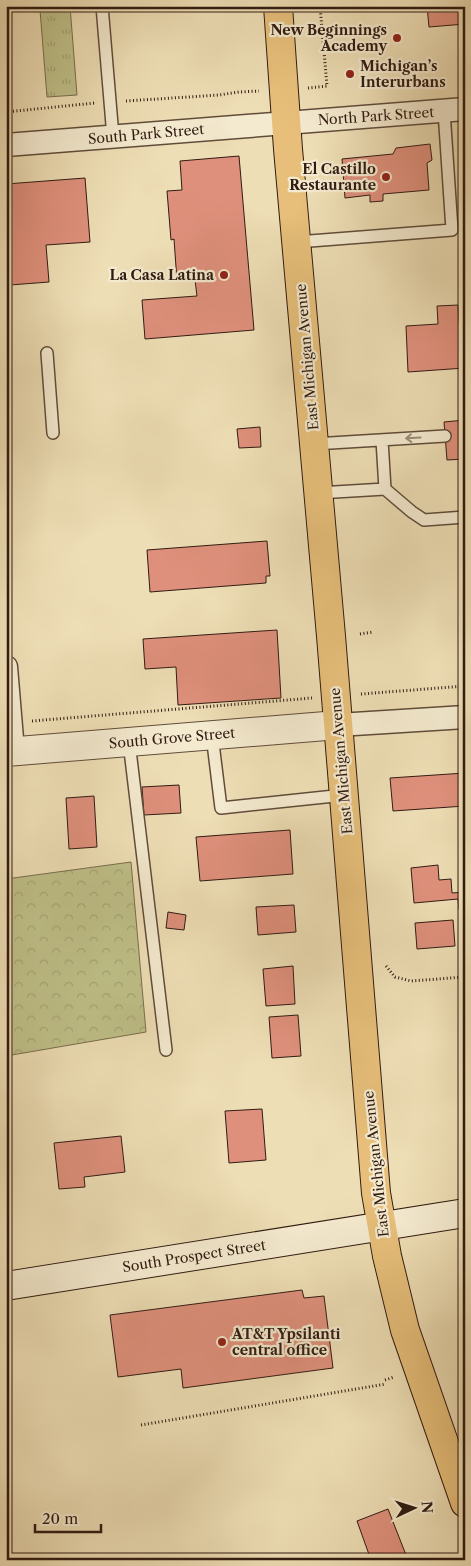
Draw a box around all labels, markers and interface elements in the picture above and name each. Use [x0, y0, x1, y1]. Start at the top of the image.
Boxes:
place label: New Beginnings Academy [270, 21, 387, 55]
marker: New Beginnings Academy [391, 32, 403, 44]
place label: Michigan’s Interurbans [360, 57, 446, 91]
marker: Michigan’s Interurbans [344, 68, 356, 80]
street label: North Park Street [317, 103, 435, 129]
street label: South Park Street [87, 120, 205, 148]
place label: El Castillo Restaurante [289, 160, 376, 194]
marker: El Castillo Restaurante [380, 171, 392, 183]
place label: La Casa Latina [109, 266, 215, 284]
marker: La Casa Latina [218, 269, 230, 281]
street label: East Michigan Avenue [292, 283, 322, 431]
one-way arrow [406, 433, 422, 442]
street label: East Michigan Avenue [326, 687, 356, 835]
street label: South Grove Street [108, 724, 236, 752]
street label: East Michigan Avenue [359, 1090, 393, 1238]
street label: South Prospect Street [121, 1236, 267, 1276]
place label: AT&T Ypsilanti central office [231, 1325, 341, 1359]
marker: AT&T Ypsilanti central office [216, 1336, 228, 1348]
north arrow [388, 1484, 438, 1534]
text: N [418, 1500, 436, 1514]
scale bar [35, 1501, 101, 1533]
text: 20 m [42, 1509, 78, 1528]

